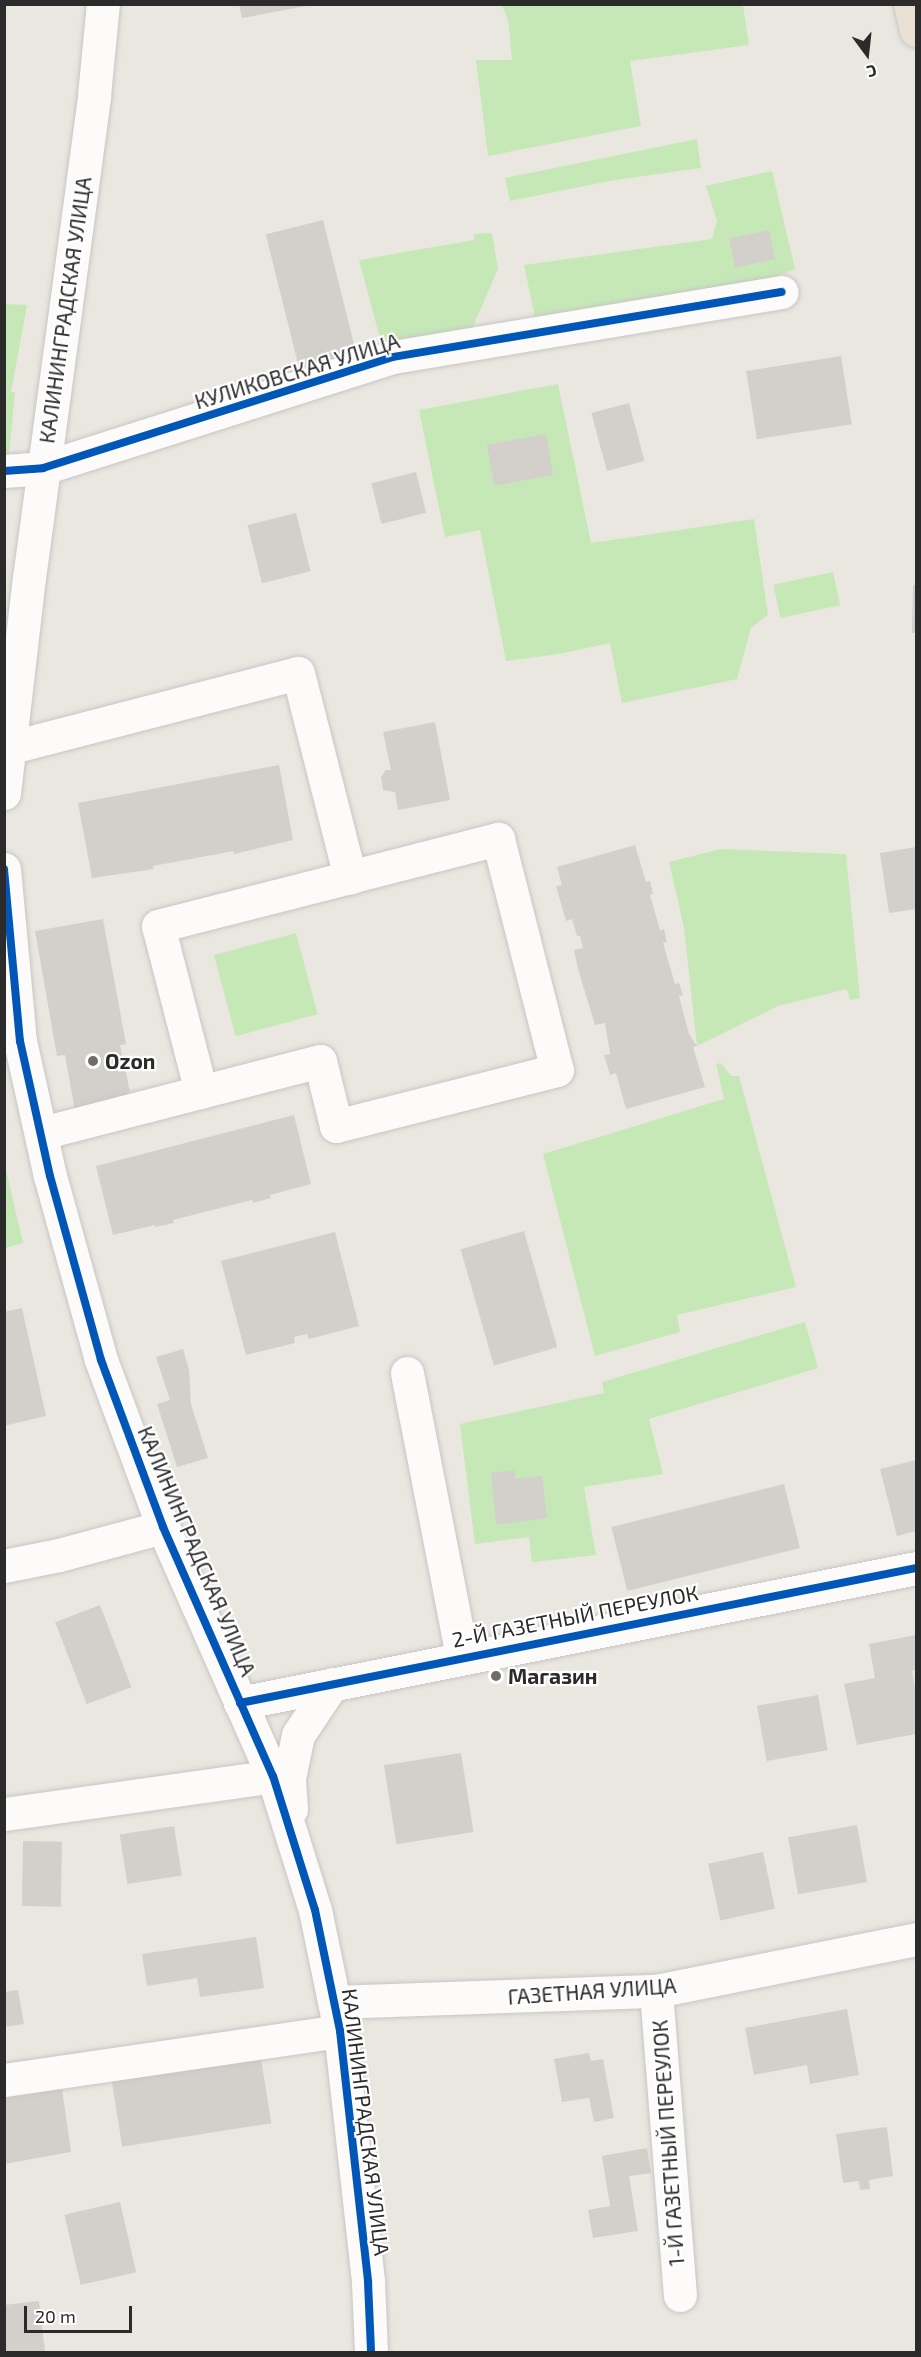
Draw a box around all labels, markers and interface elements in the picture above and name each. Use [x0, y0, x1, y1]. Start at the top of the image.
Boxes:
north arrow [837, 24, 897, 84]
text: С [865, 61, 879, 82]
street label: КАЛИНИНГРАДСКАЯ УЛИЦА [34, 175, 96, 445]
street label: КУЛИКОВСКАЯ УЛИЦА [191, 328, 403, 414]
place label: Ozon [105, 1048, 155, 1074]
marker: Ozon [86, 1054, 100, 1068]
street label: КАЛИНИНГРАДСКАЯ УЛИЦА [133, 1422, 261, 1680]
street label: 2-Й ГАЗЕТНЫЙ ПЕРЕУЛОК [450, 1580, 700, 1652]
place label: Магазин [508, 1663, 597, 1689]
marker: Магазин [489, 1669, 503, 1683]
street label: ГАЗЕТНАЯ УЛИЦА [507, 1973, 677, 2009]
street label: КАЛИНИНГРАДСКАЯ УЛИЦА [337, 1987, 395, 2257]
street label: 1-Й ГАЗЕТНЫЙ ПЕРЕУЛОК [647, 2019, 689, 2267]
scale bar [27, 2294, 135, 2332]
text: 20 m [35, 2305, 76, 2327]

